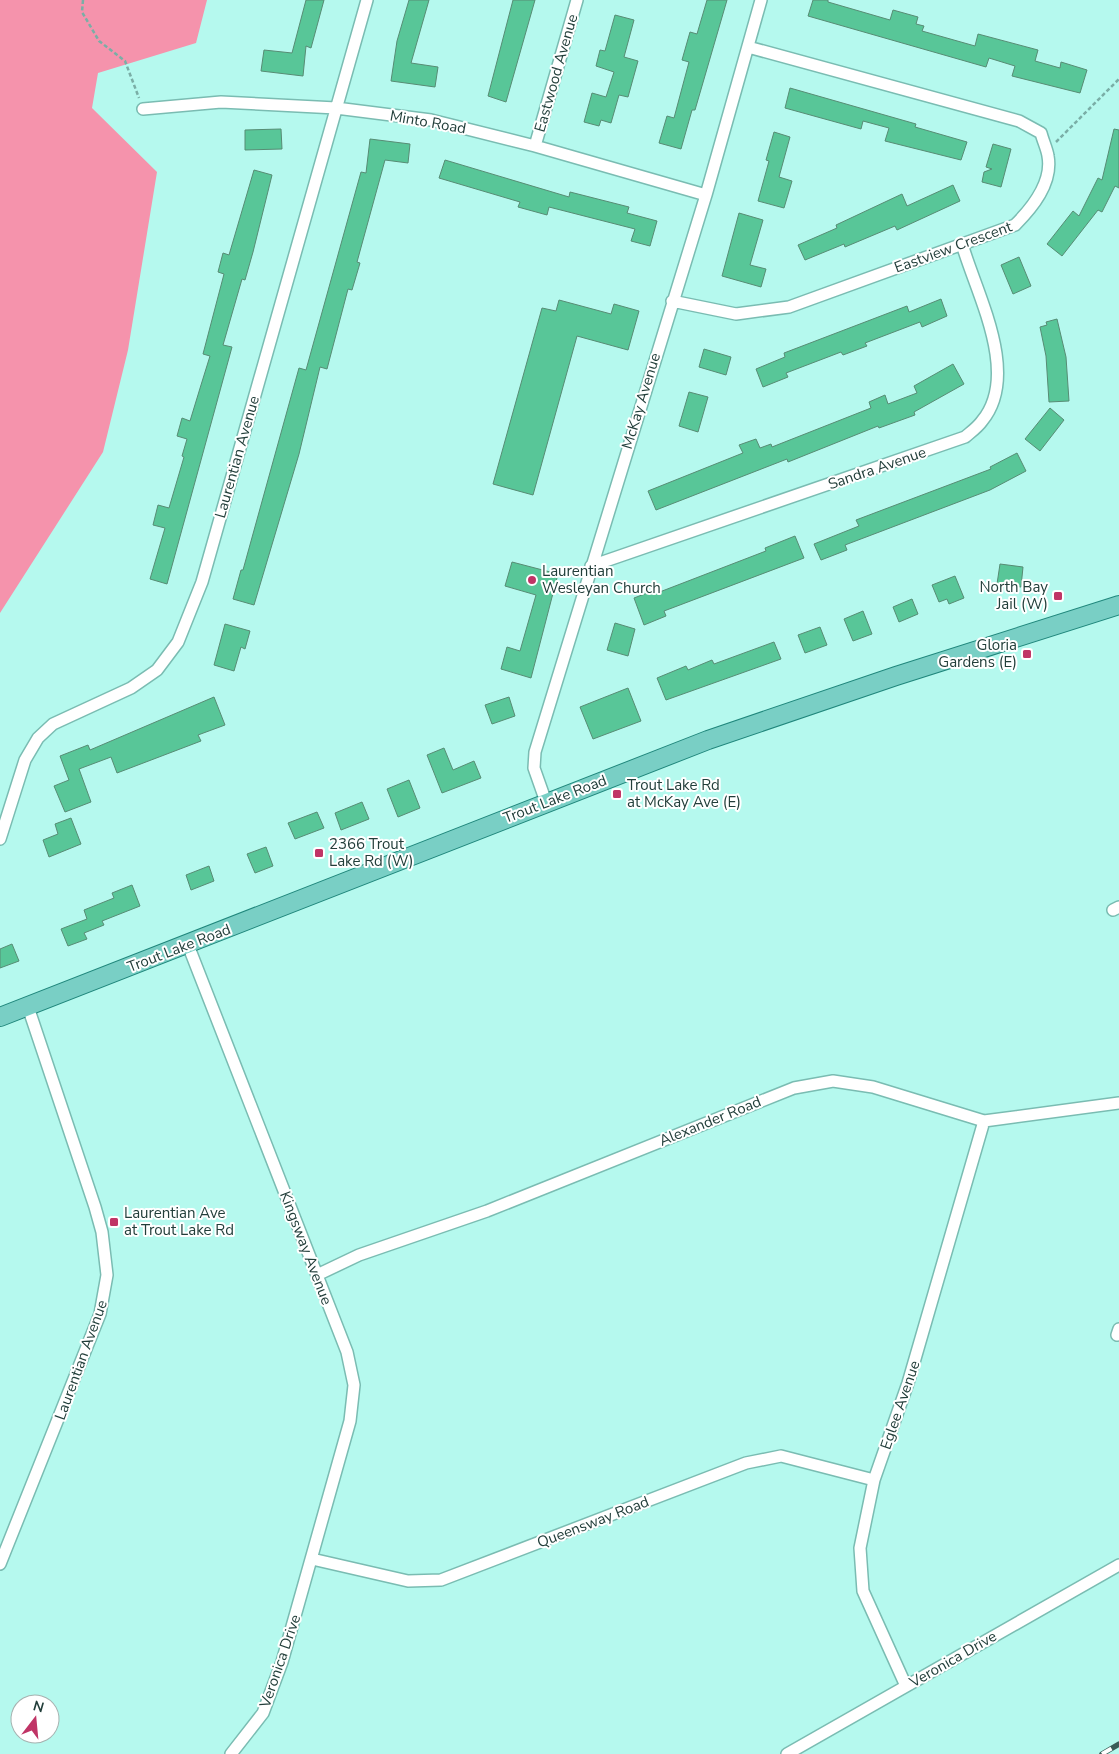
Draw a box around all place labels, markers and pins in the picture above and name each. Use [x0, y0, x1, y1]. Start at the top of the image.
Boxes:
place label: Laurentian Wesleyan Church [542, 561, 661, 598]
marker: Laurentian Wesleyan Church [526, 574, 538, 586]
place label: North Bay Jail (W) [979, 577, 1048, 614]
marker: North Bay Jail (W) [1052, 590, 1064, 602]
place label: Gloria Gardens (E) [938, 635, 1017, 672]
marker: Gloria Gardens (E) [1021, 648, 1033, 660]
place label: Trout Lake Rd at McKay Ave (E) [627, 775, 741, 812]
marker: Trout Lake Rd at McKay Ave (E) [611, 788, 623, 800]
place label: 2366 Trout Lake Rd (W) [329, 834, 414, 871]
marker: 2366 Trout Lake Rd (W) [313, 847, 325, 859]
place label: Laurentian Ave at Trout Lake Rd [124, 1203, 234, 1240]
marker: Laurentian Ave at Trout Lake Rd [108, 1216, 120, 1228]

